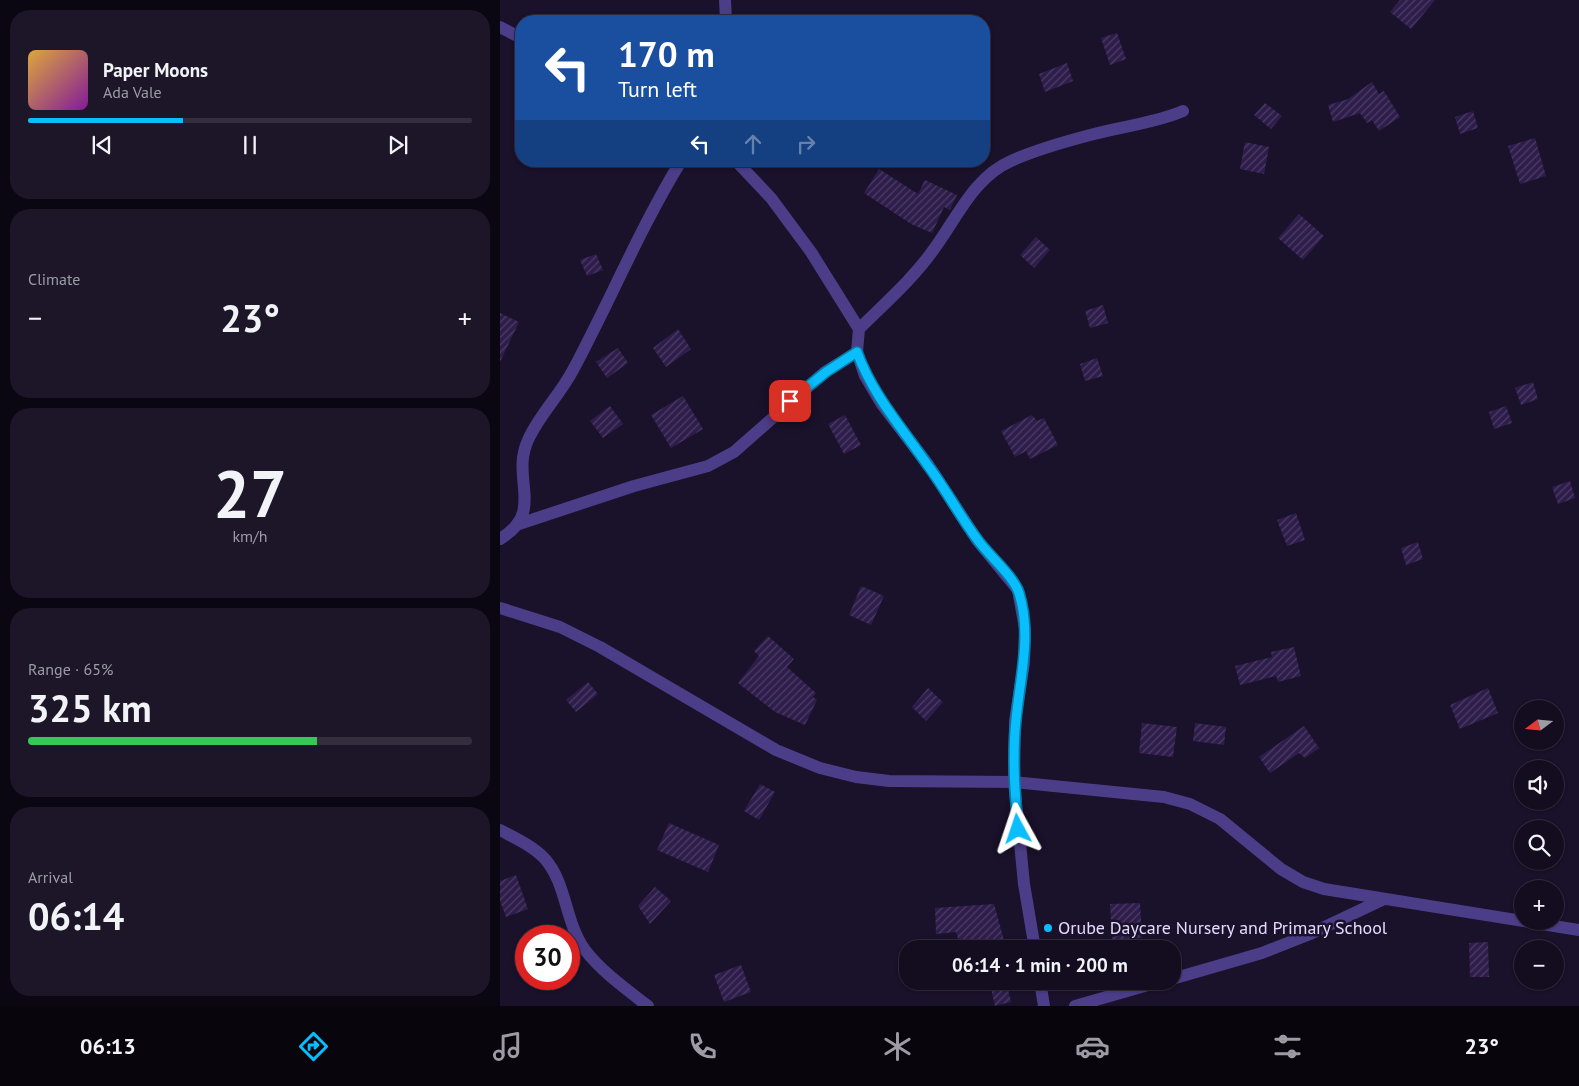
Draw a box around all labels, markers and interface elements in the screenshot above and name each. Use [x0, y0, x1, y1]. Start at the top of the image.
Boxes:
text: 170 m [618, 31, 715, 77]
icon: left [535, 35, 600, 100]
text: Paper Moons [103, 58, 208, 82]
text: Turn left [618, 75, 697, 103]
text: Ada Vale [103, 82, 162, 102]
icon: left [686, 130, 714, 158]
icon: ahead [739, 130, 767, 158]
icon: right [792, 130, 820, 158]
icon: previous [88, 131, 116, 159]
icon: pause [236, 131, 264, 159]
icon: next [384, 131, 412, 159]
text: Climate [28, 269, 80, 289]
text: 23° [220, 293, 280, 342]
text: − [28, 299, 42, 336]
text: + [458, 299, 472, 336]
pin [769, 380, 811, 422]
icon: arrive [776, 387, 804, 415]
text: 27 [213, 451, 287, 535]
text: km/h [232, 526, 268, 546]
text: Range · 65% [28, 659, 113, 679]
text: 325 km [28, 683, 152, 732]
north arrow [1514, 700, 1564, 750]
map controls [1514, 700, 1564, 990]
button: sound [1514, 760, 1564, 810]
position arrow [991, 802, 1043, 854]
button: search [1514, 820, 1564, 870]
text: Arrival [28, 867, 73, 887]
button: + [1514, 880, 1564, 930]
text: 06:14 [28, 891, 124, 940]
place label: Orube Daycare Nursery and Primary School [1058, 916, 1388, 939]
marker: Orube Daycare Nursery and Primary School [1042, 922, 1054, 934]
speed limit sign: 30 [515, 925, 580, 990]
button: − [1514, 940, 1564, 990]
text: 06:14 · 1 min · 200 m [952, 953, 1128, 977]
icon: directions [296, 1029, 331, 1064]
icon: music [490, 1029, 525, 1064]
icon: phone [685, 1029, 720, 1064]
icon: climate [880, 1029, 915, 1064]
icon: car [1075, 1029, 1110, 1064]
icon: filters [1270, 1029, 1305, 1064]
text: 06:13 [80, 1032, 136, 1060]
text: 23° [1464, 1032, 1499, 1060]

